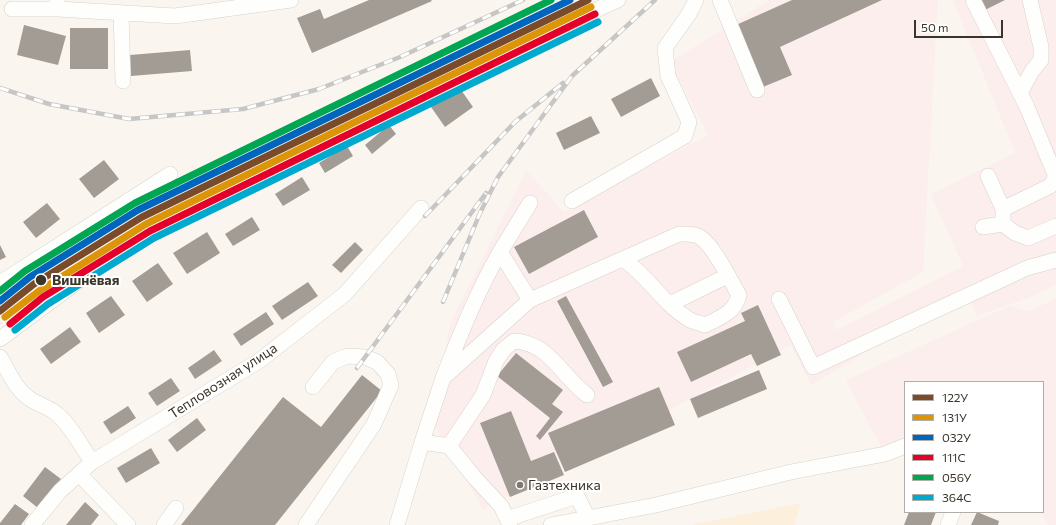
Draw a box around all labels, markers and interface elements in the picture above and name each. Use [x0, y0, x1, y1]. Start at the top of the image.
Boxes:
scale bar [916, 12, 1005, 38]
text: 50 m [921, 20, 949, 34]
place label: Вишнёвая [52, 272, 119, 288]
marker: Вишнёвая [34, 273, 48, 287]
street label: Тепловозная улица [166, 340, 280, 422]
legend [904, 381, 1044, 513]
text: 122У [942, 390, 968, 404]
text: 131У [942, 410, 967, 424]
text: 032У [942, 430, 971, 444]
text: 111С [942, 450, 966, 464]
text: 056У [942, 470, 972, 484]
place label: Газтехника [528, 477, 601, 493]
marker: Газтехника [515, 480, 525, 490]
text: 364С [942, 490, 972, 504]

